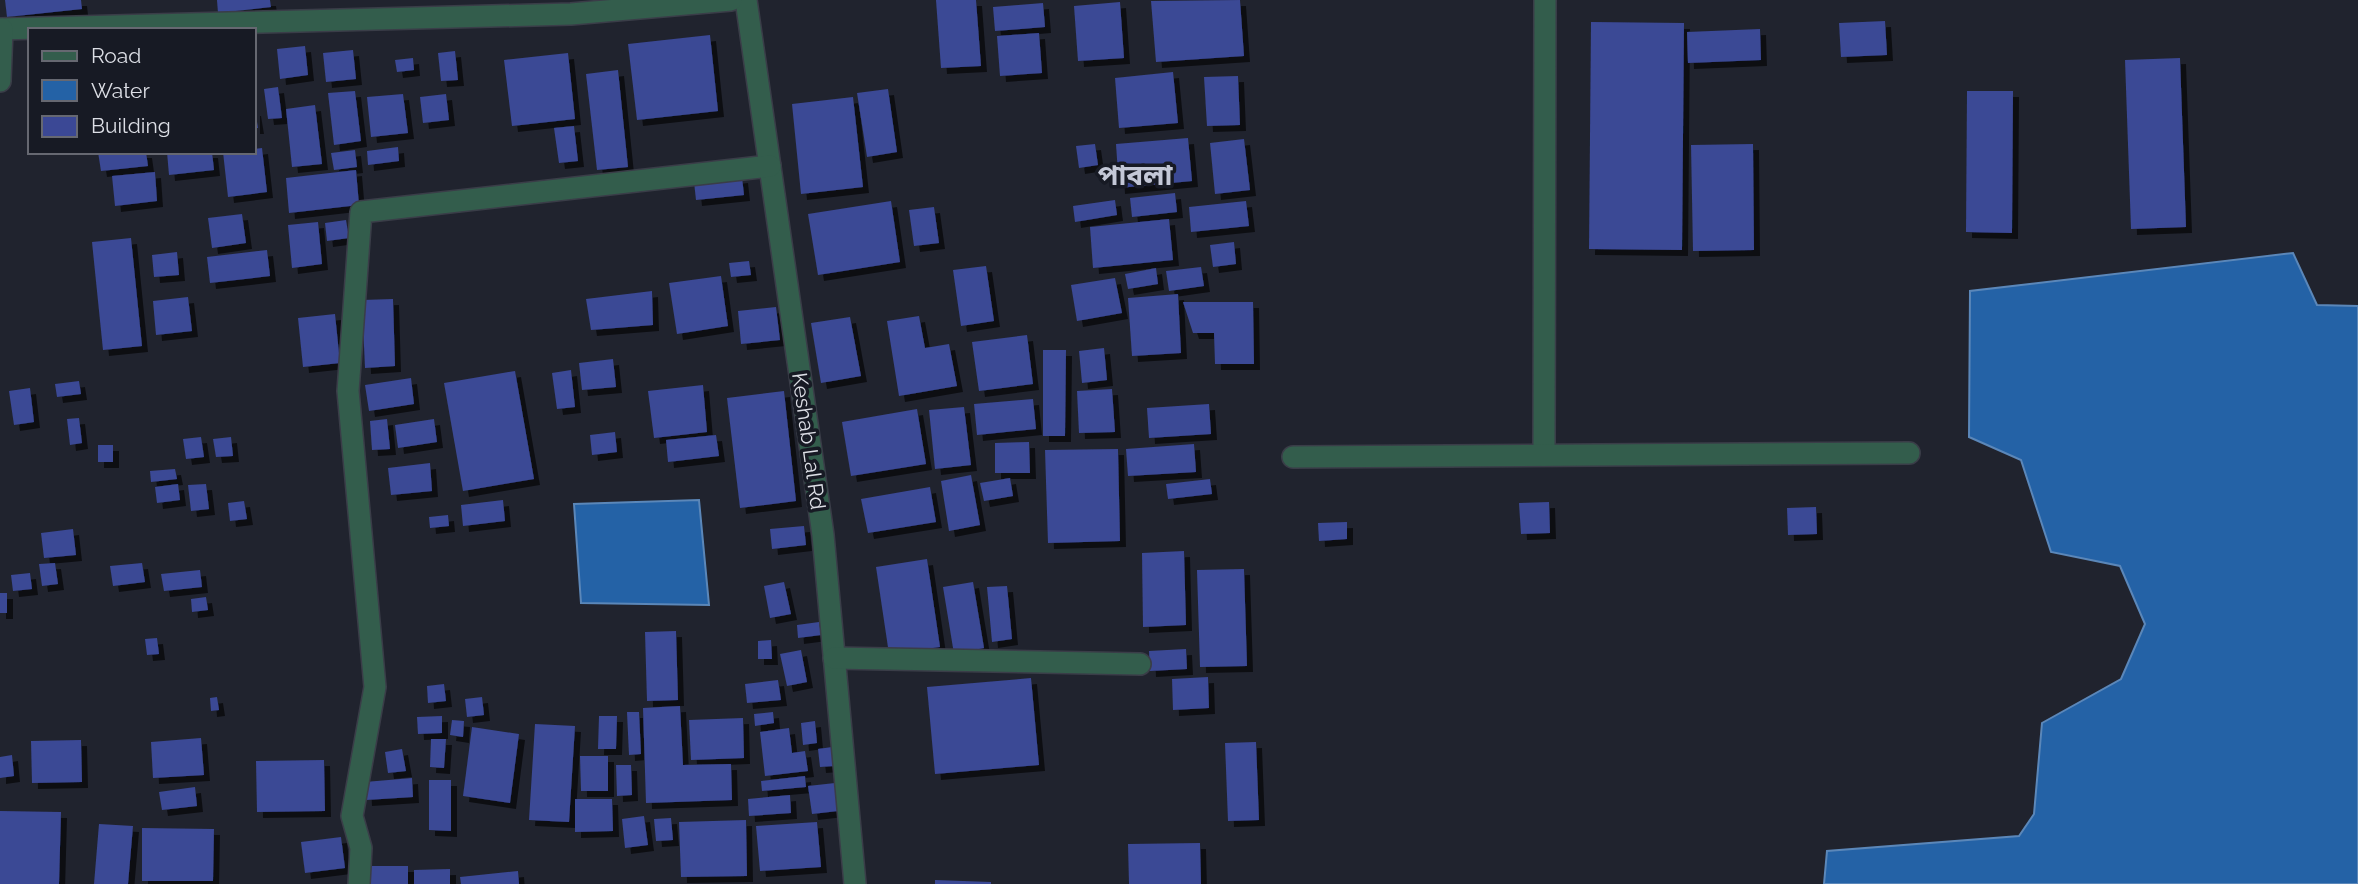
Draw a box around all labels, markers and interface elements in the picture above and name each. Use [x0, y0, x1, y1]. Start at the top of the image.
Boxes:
legend [28, 28, 256, 154]
text: Road [91, 43, 141, 68]
text: Water [91, 78, 150, 103]
text: Building [91, 113, 171, 138]
district label: পাবলা [1098, 159, 1173, 192]
street label: Keshab Lal Rd [787, 371, 831, 511]

